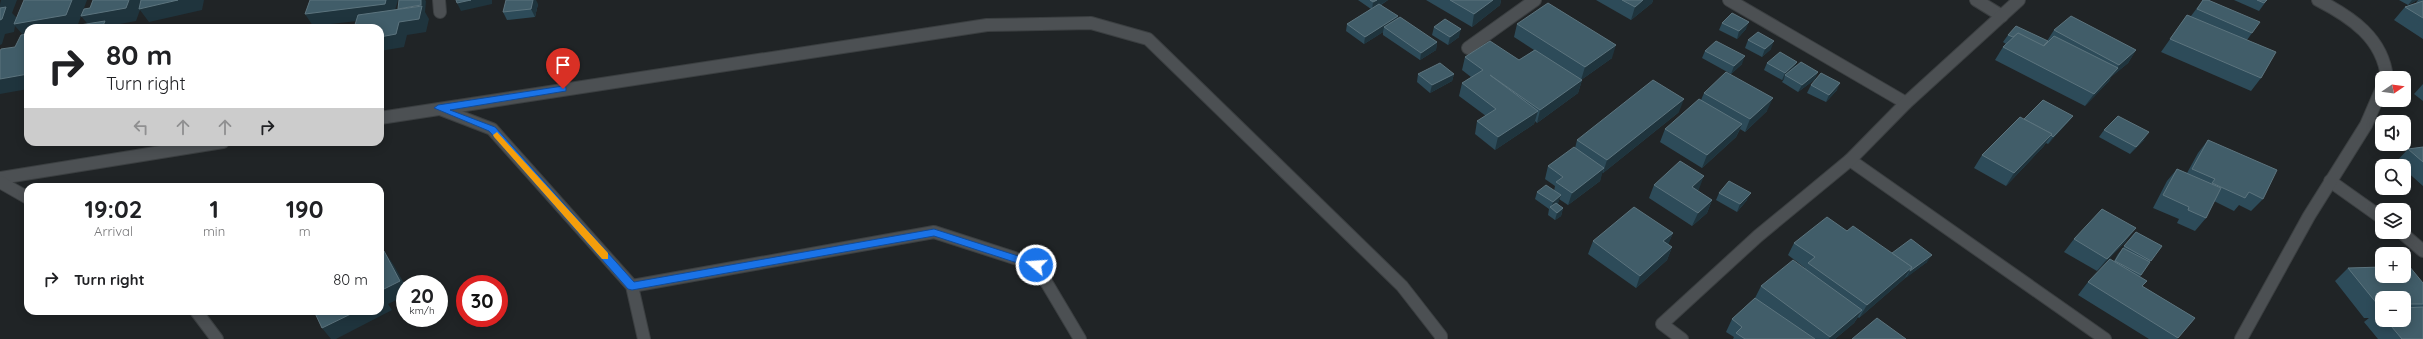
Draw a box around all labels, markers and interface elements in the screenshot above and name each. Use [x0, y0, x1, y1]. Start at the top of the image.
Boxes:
text: 80 m [106, 37, 172, 72]
icon: right [40, 40, 92, 92]
pin [546, 48, 580, 89]
icon: arrive [552, 54, 574, 76]
north arrow [2375, 71, 2411, 107]
map controls [2375, 71, 2411, 327]
text: Turn right [106, 72, 186, 95]
button: sound [2375, 115, 2411, 151]
icon: left [130, 116, 152, 138]
icon: ahead [172, 116, 194, 138]
icon: ahead [214, 116, 236, 138]
icon: right [256, 116, 278, 138]
button: search [2375, 159, 2411, 195]
text: 19:02 [85, 194, 142, 224]
text: 1 [209, 194, 219, 224]
text: 190 [286, 194, 323, 224]
button: layers [2375, 203, 2411, 239]
text: Arrival [94, 223, 133, 239]
text: min [203, 223, 225, 239]
text: m [299, 223, 311, 239]
position arrow [1015, 244, 1057, 286]
button: + [2375, 247, 2411, 283]
icon: right [40, 268, 62, 290]
text: Turn right [74, 270, 145, 289]
text: 80 m [333, 270, 368, 289]
speed limit sign: 30 [456, 275, 508, 327]
text: 20 [410, 283, 434, 308]
button: − [2375, 291, 2411, 327]
text: km/h [409, 304, 435, 317]

